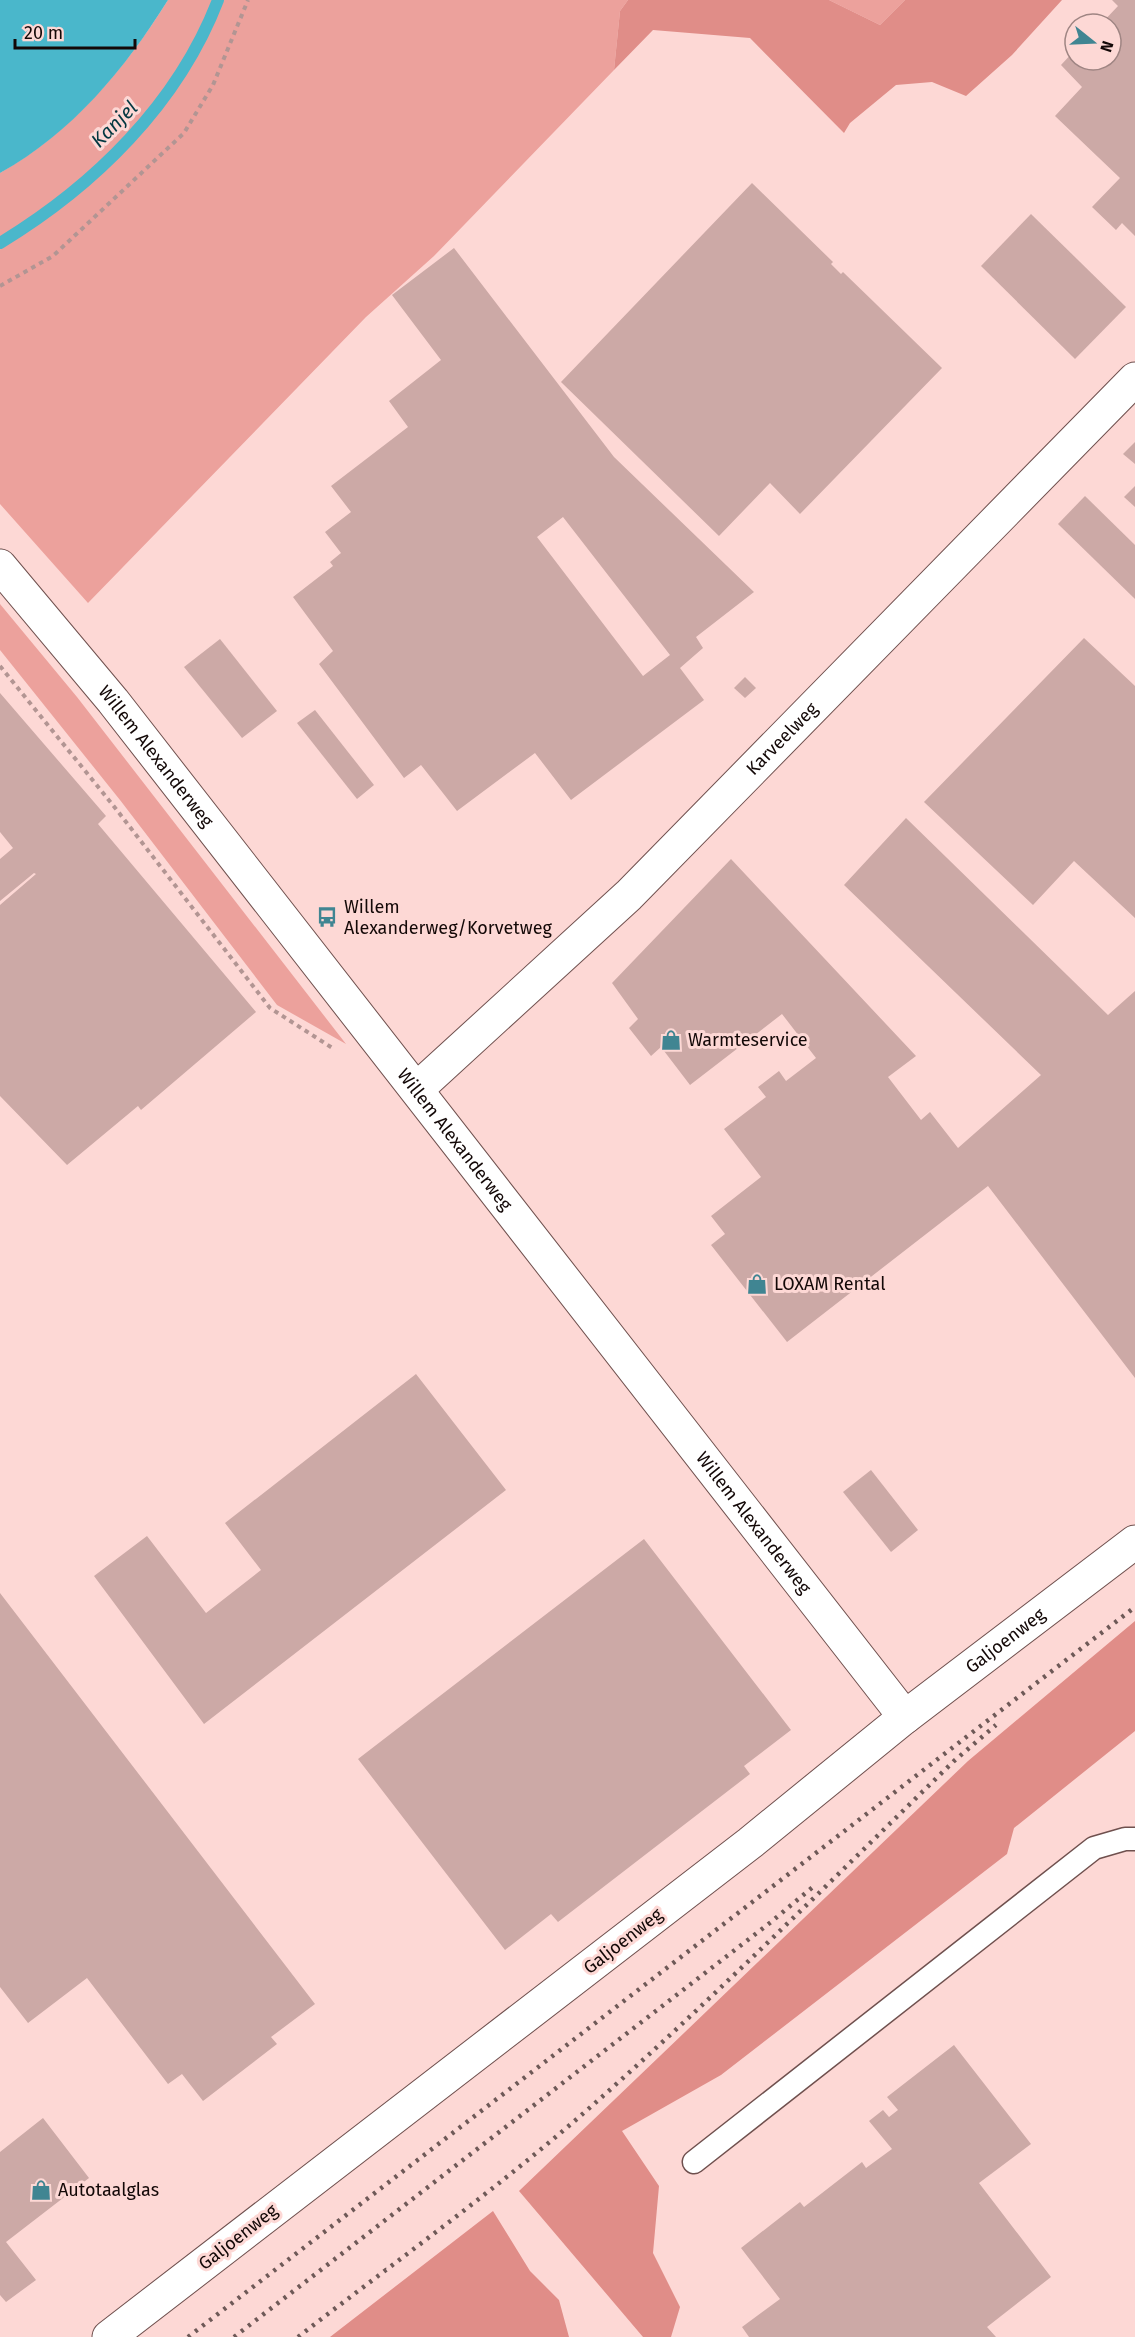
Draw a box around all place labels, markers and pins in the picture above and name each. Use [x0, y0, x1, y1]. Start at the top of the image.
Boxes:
place label: Willem Alexanderweg/Korvetweg [344, 896, 553, 939]
bus stop icon: Willem Alexanderweg/Korvetweg [315, 905, 339, 929]
shop icon: Warmteservice [659, 1028, 683, 1052]
place label: Warmteservice [688, 1029, 808, 1051]
shop icon: LOXAM Rental [745, 1272, 769, 1296]
place label: LOXAM Rental [774, 1273, 885, 1295]
shop icon: Autotaalglas [29, 2178, 53, 2202]
place label: Autotaalglas [58, 2179, 159, 2201]

